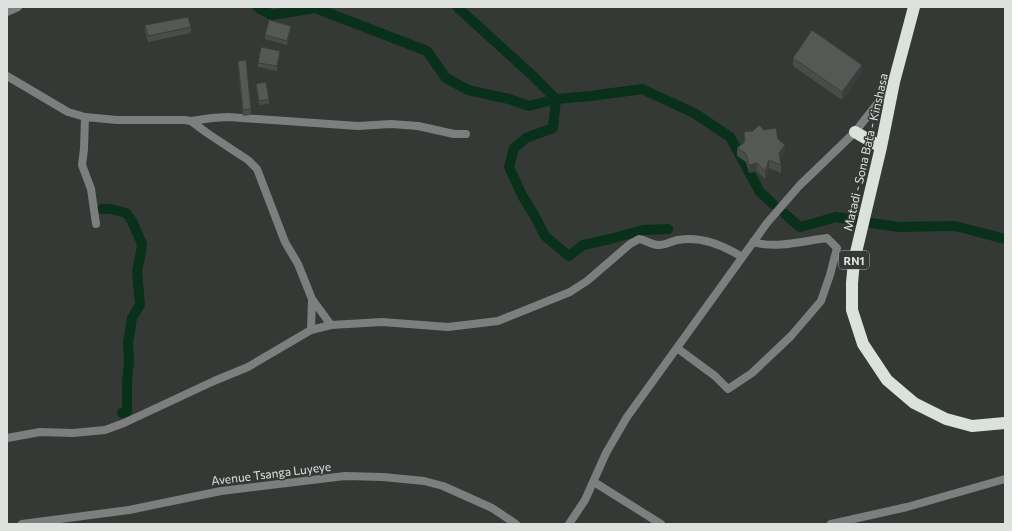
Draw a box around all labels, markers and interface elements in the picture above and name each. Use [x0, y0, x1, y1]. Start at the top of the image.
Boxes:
street label: Matadi - Sona Bata - Kinshasa [840, 72, 890, 232]
road number: RN1 [839, 251, 869, 269]
street label: Avenue Tsanga Luyeye [210, 459, 332, 487]

